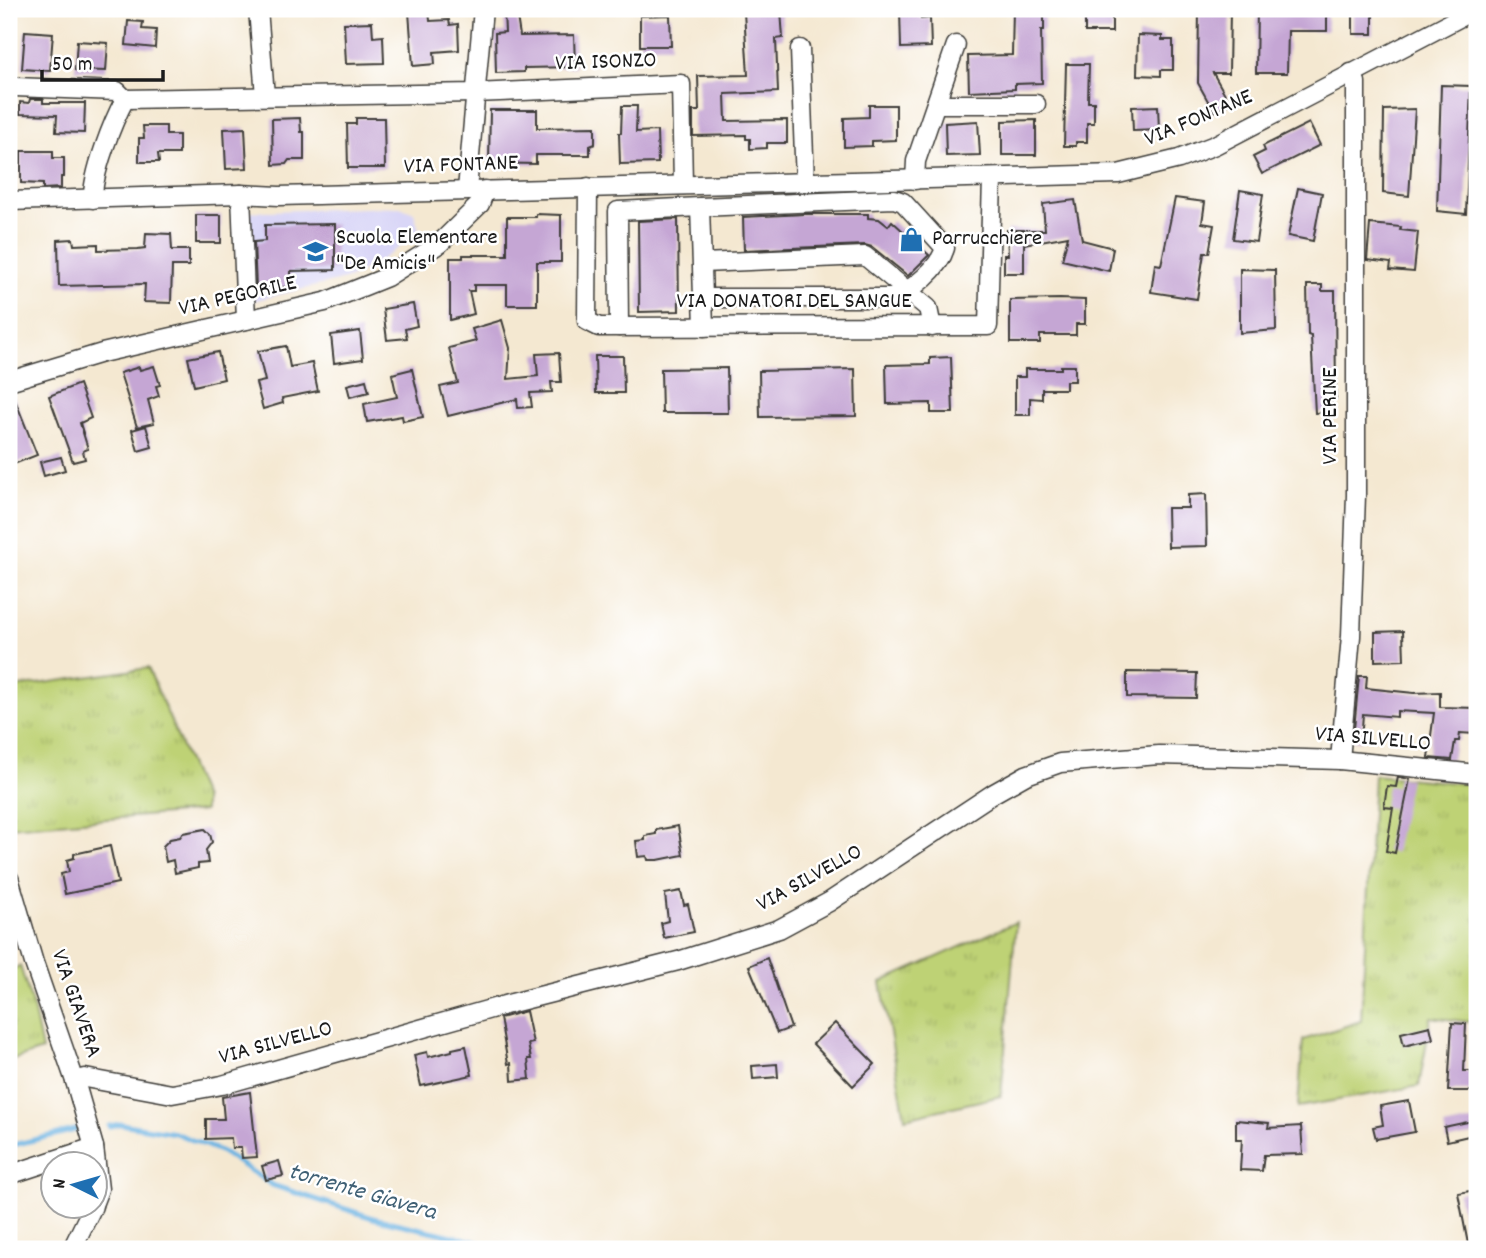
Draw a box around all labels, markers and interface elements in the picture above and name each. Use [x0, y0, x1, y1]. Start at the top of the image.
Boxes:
scale bar [42, 38, 163, 82]
street label: VIA ISONZO [555, 45, 657, 81]
text: 50 m [52, 51, 92, 81]
street label: VIA FONTANE [1140, 81, 1259, 157]
street label: VIA FONTANE [403, 147, 519, 184]
place label: Scuola Elementare "De Amicis" [336, 222, 498, 281]
place label: Parrucchiere [932, 223, 1042, 256]
shop icon: Parrucchiere [898, 225, 926, 253]
school or university icon: Scuola Elementare "De Amicis" [302, 237, 330, 265]
street label: VIA PEGORILE [176, 267, 301, 327]
street label: VIA DONATORI DEL SANGUE [676, 286, 912, 319]
street label: VIA PERINE [1315, 367, 1348, 465]
street label: VIA SILVELLO [1314, 718, 1432, 762]
street label: VIA SILVELLO [751, 836, 869, 922]
street label: VIA GIAVERA [41, 945, 109, 1063]
street label: VIA SILVELLO [216, 1013, 336, 1075]
north arrow [38, 1150, 108, 1220]
water label: torrente Giavera [284, 1156, 442, 1231]
text: N [47, 1178, 74, 1190]

